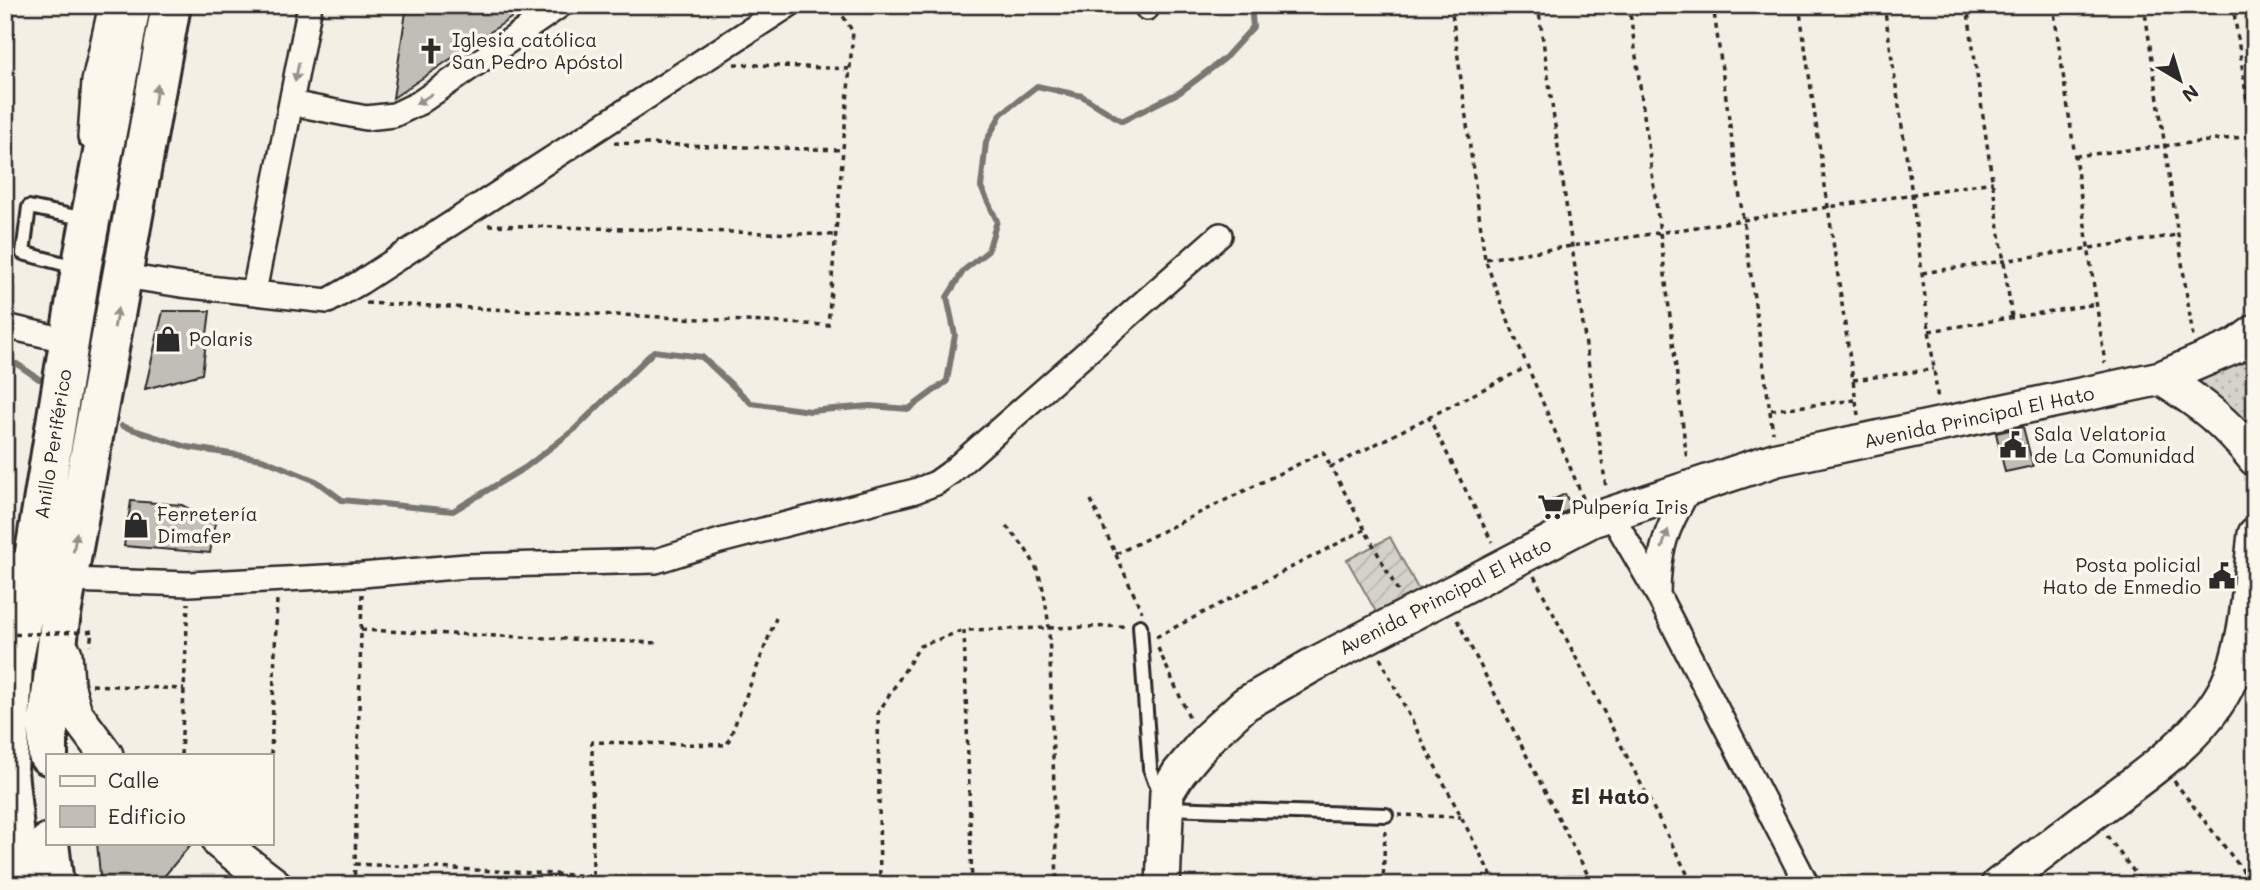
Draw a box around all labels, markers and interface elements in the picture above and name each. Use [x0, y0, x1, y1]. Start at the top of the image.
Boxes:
place label: Iglesia católica San Pedro Apóstol [452, 27, 623, 74]
church icon: Iglesia católica San Pedro Apóstol [416, 36, 446, 66]
north arrow [2144, 46, 2214, 116]
one-way arrow [291, 61, 302, 83]
text: N [2177, 80, 2204, 108]
one-way arrow [151, 83, 162, 105]
one-way arrow [414, 92, 433, 105]
one-way arrow [111, 307, 122, 329]
shop icon: Polaris [153, 324, 183, 354]
place label: Polaris [189, 326, 253, 351]
street label: Anillo Periférico [28, 367, 77, 521]
street label: Avenida Principal El Hato [1861, 380, 2096, 453]
place label: Sala Velatoria de La Comunidad [2034, 421, 2194, 468]
public building icon: Sala Velatoria de La Comunidad [1998, 430, 2028, 460]
supermarket icon: Pulpería Iris [1536, 492, 1566, 522]
place label: Pulpería Iris [1572, 494, 1689, 519]
place label: Ferretería Dimafer [157, 501, 258, 548]
shop icon: Ferretería Dimafer [121, 510, 151, 540]
one-way arrow [1660, 528, 1671, 549]
one-way arrow [70, 531, 81, 553]
street label: Avenida Principal El Hato [1334, 531, 1555, 660]
place label: Posta policial Hato de Enmedio [2043, 552, 2201, 599]
public building icon: Posta policial Hato de Enmedio [2207, 561, 2237, 591]
legend [46, 754, 273, 844]
text: Calle [108, 766, 160, 793]
district label: El Hato [1571, 782, 1650, 809]
text: Edificio [108, 802, 186, 829]

